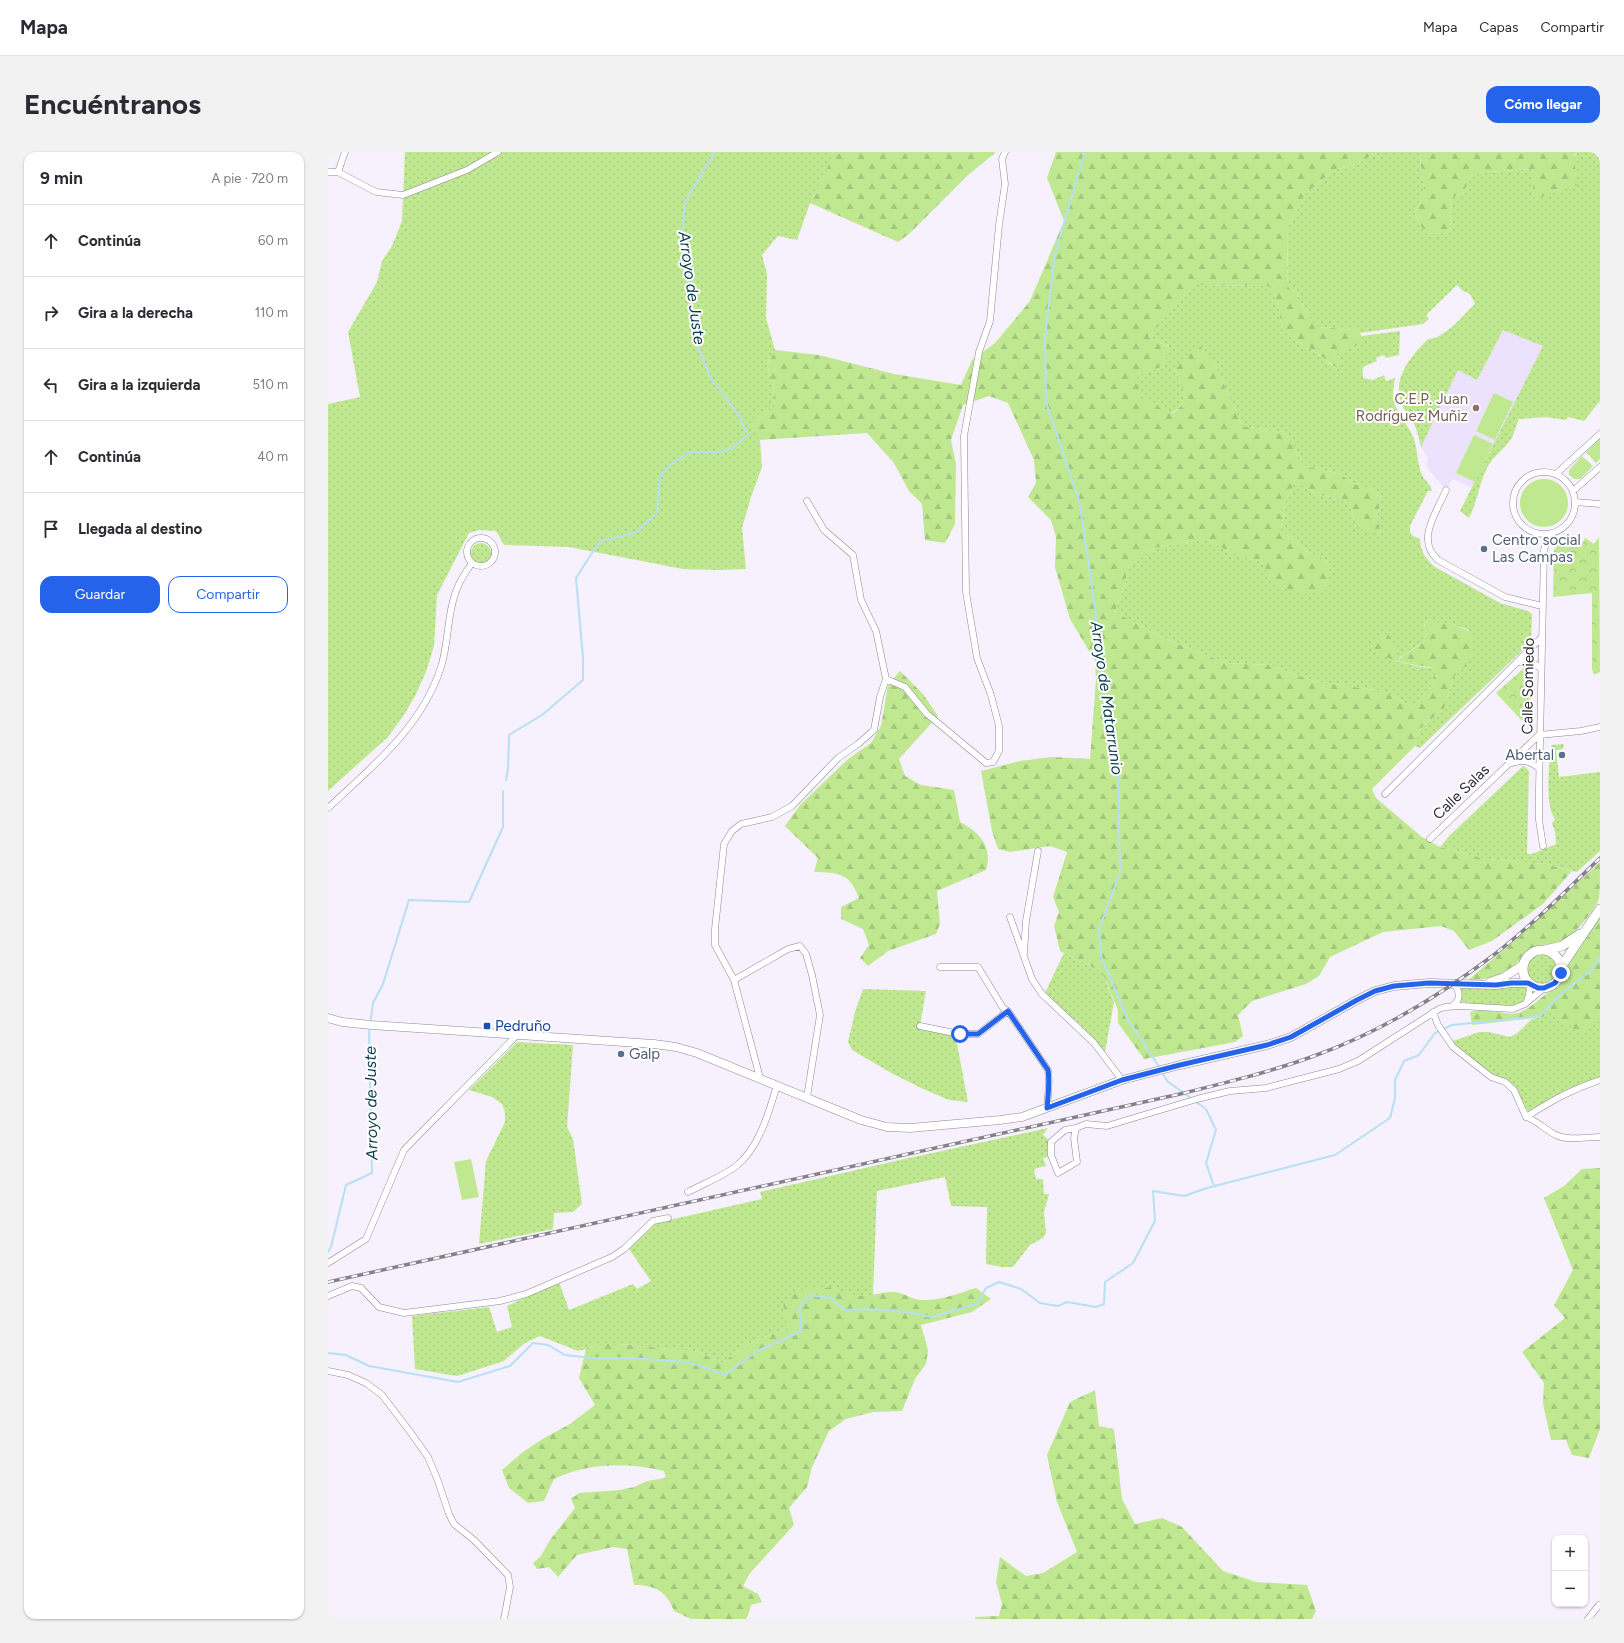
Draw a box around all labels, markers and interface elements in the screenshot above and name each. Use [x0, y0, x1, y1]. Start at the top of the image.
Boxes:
text: Mapa [20, 16, 68, 39]
text: Mapa [1423, 19, 1457, 36]
text: Capas [1479, 19, 1518, 36]
text: Compartir [1540, 19, 1604, 36]
button: Cómo llegar [1486, 86, 1600, 123]
text: Encuéntranos [24, 87, 201, 121]
text: 9 min [40, 168, 83, 188]
text: A pie · 720 m [212, 171, 288, 186]
water label: Arroyo de Juste [675, 229, 709, 346]
icon: ahead [40, 230, 62, 252]
text: Continúa [78, 232, 141, 250]
text: 60 m [258, 233, 288, 248]
icon: right [40, 302, 62, 324]
text: Gira a la derecha [78, 304, 193, 322]
text: 110 m [255, 305, 288, 320]
icon: left [40, 374, 62, 396]
text: Gira a la izquierda [78, 376, 200, 394]
text: 510 m [253, 377, 288, 392]
place label: C.E.P. Juan Rodríguez Muñiz [1356, 390, 1468, 425]
marker: C.E.P. Juan Rodríguez Muñiz [1471, 403, 1481, 413]
icon: ahead [40, 446, 62, 468]
text: Continúa [78, 448, 141, 466]
text: 40 m [257, 449, 288, 464]
icon: arrive [40, 518, 62, 540]
text: Llegada al destino [78, 520, 202, 538]
place label: Centro social Las Campas [1492, 531, 1581, 566]
marker: Centro social Las Campas [1479, 544, 1489, 554]
button: Guardar [40, 576, 160, 613]
button: Compartir [168, 576, 288, 613]
water label: Arroyo de Matarrunio [1087, 619, 1127, 776]
street label: Calle Somiedo [1518, 637, 1538, 735]
place label: Abertal [1505, 746, 1554, 764]
marker: Abertal [1557, 750, 1567, 760]
street label: Calle Salas [1429, 761, 1493, 823]
route end [1552, 964, 1570, 982]
place label: Pedruño [495, 1017, 551, 1035]
marker: Pedruño [482, 1021, 492, 1031]
route start [951, 1025, 969, 1043]
place label: Galp [629, 1045, 660, 1063]
water label: Arroyo de Juste [361, 1046, 382, 1161]
marker: Galp [616, 1049, 626, 1059]
map controls [1552, 1535, 1588, 1607]
button: + [1552, 1535, 1588, 1571]
button: − [1552, 1571, 1588, 1607]

